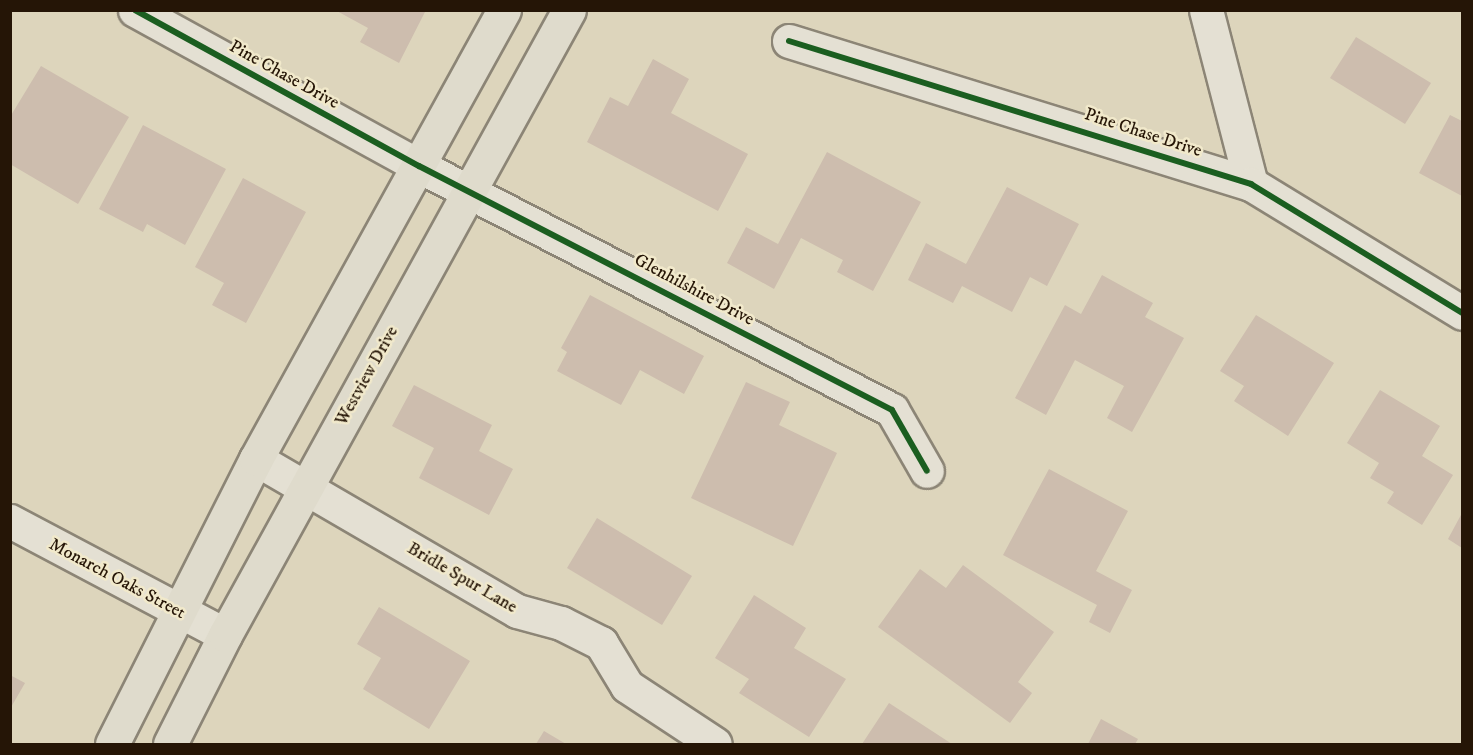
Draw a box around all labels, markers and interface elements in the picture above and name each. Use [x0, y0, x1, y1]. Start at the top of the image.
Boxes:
street label: Pine Chase Drive [225, 36, 343, 114]
street label: Pine Chase Drive [1082, 104, 1204, 162]
street label: Glenhilshire Drive [630, 249, 758, 331]
street label: Westview Drive [331, 323, 403, 429]
street label: Monarch Oaks Street [45, 534, 189, 624]
street label: Bridle Spur Lane [403, 538, 521, 618]

